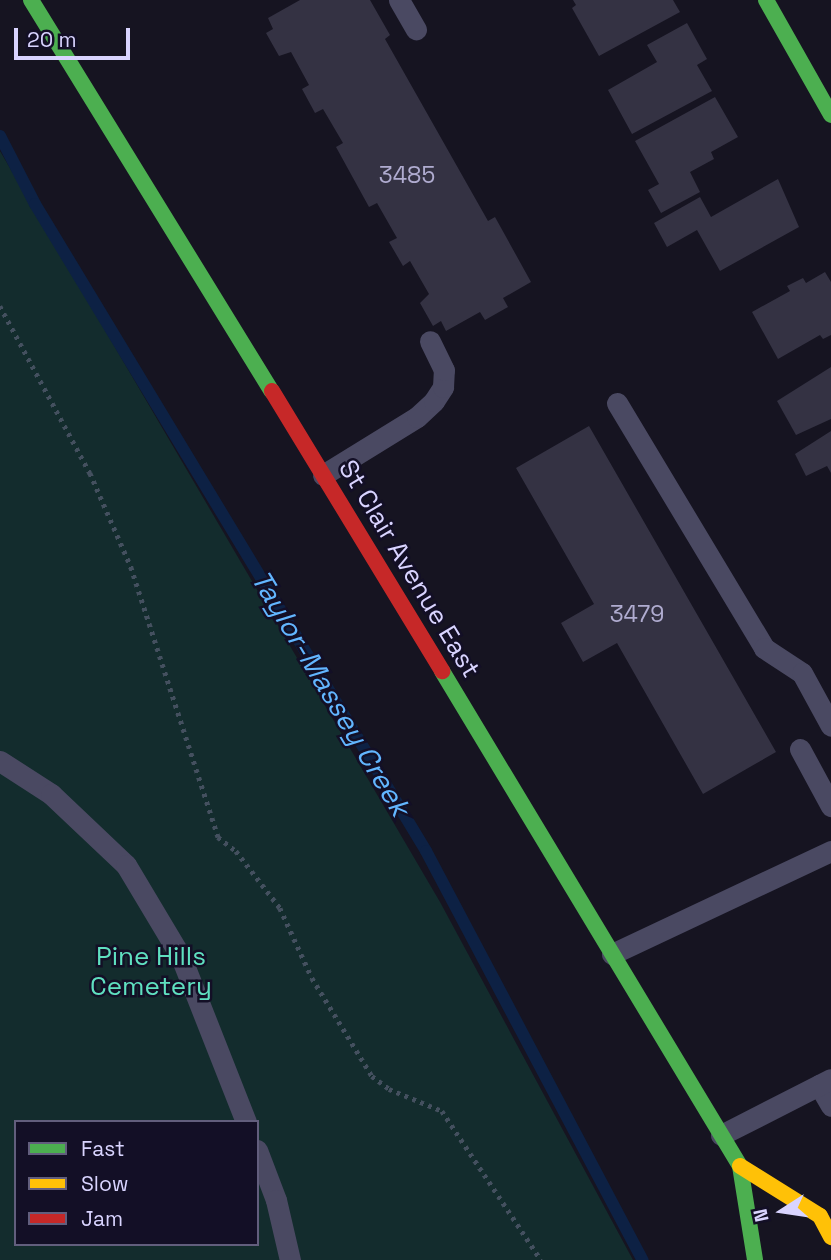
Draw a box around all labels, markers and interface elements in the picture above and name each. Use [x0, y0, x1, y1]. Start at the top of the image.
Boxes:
scale bar [18, 14, 133, 58]
text: 20 m [27, 26, 77, 53]
house number: 3485 [379, 161, 435, 189]
street label: St Clair Avenue East [332, 454, 486, 684]
water label: Taylor-Massey Creek [244, 564, 418, 822]
house number: 3479 [610, 600, 664, 628]
park label: Pine Hills Cemetery [90, 941, 212, 1002]
legend [14, 1120, 259, 1246]
text: Fast [81, 1135, 125, 1162]
text: Slow [81, 1170, 129, 1197]
north arrow [747, 1176, 817, 1246]
text: Jam [81, 1205, 123, 1232]
text: N [747, 1207, 775, 1224]

